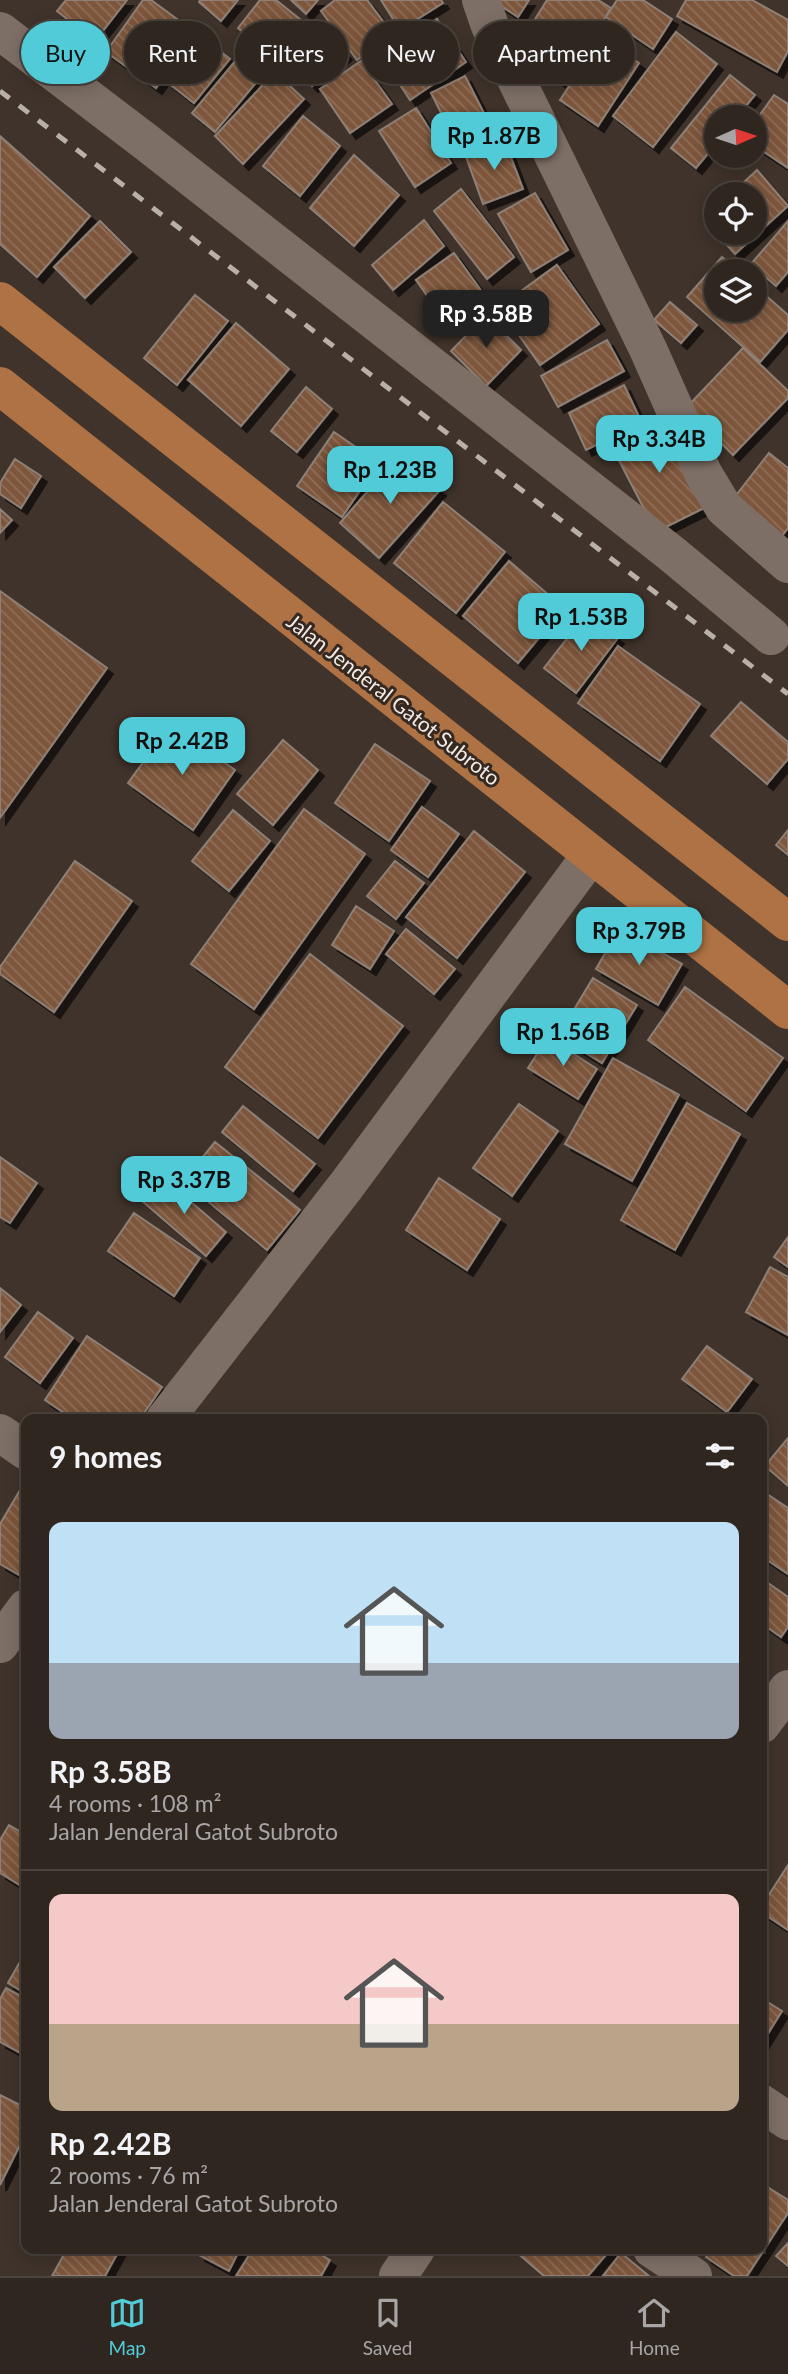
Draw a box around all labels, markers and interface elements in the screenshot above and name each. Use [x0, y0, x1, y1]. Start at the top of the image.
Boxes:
chip: Buy [21, 21, 110, 84]
chip: Rent [124, 21, 221, 84]
chip: Filters [235, 21, 348, 84]
chip: New [362, 21, 459, 84]
chip: Apartment [473, 21, 635, 84]
north arrow [704, 105, 766, 168]
map controls [704, 105, 767, 322]
pin: Rp 1.87B [422, 113, 566, 172]
text: Rp 1.87B [447, 121, 541, 149]
button: locate [704, 182, 767, 245]
button: layers [704, 259, 767, 322]
pin: Rp 3.58B [414, 290, 558, 350]
text: Rp 3.58B [439, 299, 533, 327]
pin: Rp 3.34B [587, 416, 731, 475]
text: Rp 3.34B [612, 424, 706, 452]
pin: Rp 1.23B [318, 447, 462, 506]
text: Rp 1.23B [343, 455, 437, 483]
pin: Rp 1.53B [509, 594, 653, 653]
text: Rp 1.53B [534, 602, 628, 630]
street label: Jalan Jenderal Gatot Subroto [282, 608, 506, 790]
pin: Rp 2.42B [110, 718, 254, 777]
text: Rp 2.42B [135, 726, 229, 754]
pin: Rp 3.79B [567, 908, 711, 967]
text: Rp 3.79B [592, 916, 686, 944]
pin: Rp 1.56B [491, 1009, 635, 1068]
text: Rp 1.56B [516, 1017, 610, 1045]
pin: Rp 3.37B [112, 1156, 256, 1216]
text: Rp 3.37B [137, 1165, 231, 1193]
icon: filters [701, 1437, 739, 1475]
text: 9 homes [49, 1438, 162, 1474]
icon: home [331, 1568, 457, 1694]
text: Rp 3.58B [49, 1753, 172, 1789]
text: 4 rooms · 108 m² [49, 1789, 221, 1817]
text: Jalan Jenderal Gatot Subroto [49, 1817, 338, 1845]
icon: home [331, 1940, 457, 2066]
text: Rp 2.42B [49, 2125, 172, 2161]
text: 2 rooms · 76 m² [49, 2161, 208, 2189]
text: Jalan Jenderal Gatot Subroto [49, 2189, 338, 2217]
tab: Map [108, 2294, 146, 2359]
tab: Saved [363, 2294, 412, 2359]
tab: Home [629, 2294, 680, 2359]

